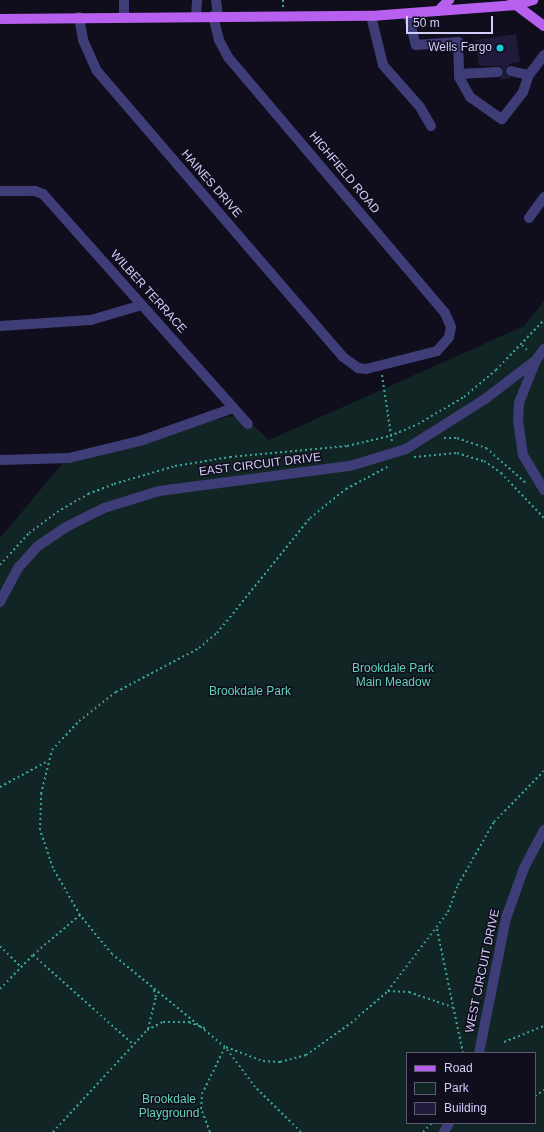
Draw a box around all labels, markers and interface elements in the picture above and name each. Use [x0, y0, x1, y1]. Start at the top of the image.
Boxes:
scale bar [408, 8, 495, 34]
text: 50 m [413, 16, 440, 30]
place label: Wells Fargo [428, 41, 492, 55]
marker: Wells Fargo [495, 43, 505, 53]
street label: HIGHFIELD ROAD [306, 129, 382, 217]
street label: HAINES DRIVE [178, 147, 244, 221]
street label: WILBER TERRACE [107, 248, 189, 336]
street label: EAST CIRCUIT DRIVE [198, 450, 322, 480]
park label: Brookdale Park Main Meadow [352, 662, 434, 690]
park label: Brookdale Park [209, 685, 291, 699]
street label: WEST CIRCUIT DRIVE [463, 908, 503, 1034]
legend [406, 1052, 536, 1124]
text: Road [444, 1061, 473, 1075]
text: Park [444, 1081, 469, 1095]
park label: Brookdale Playground [139, 1093, 199, 1121]
text: Building [444, 1101, 487, 1115]

